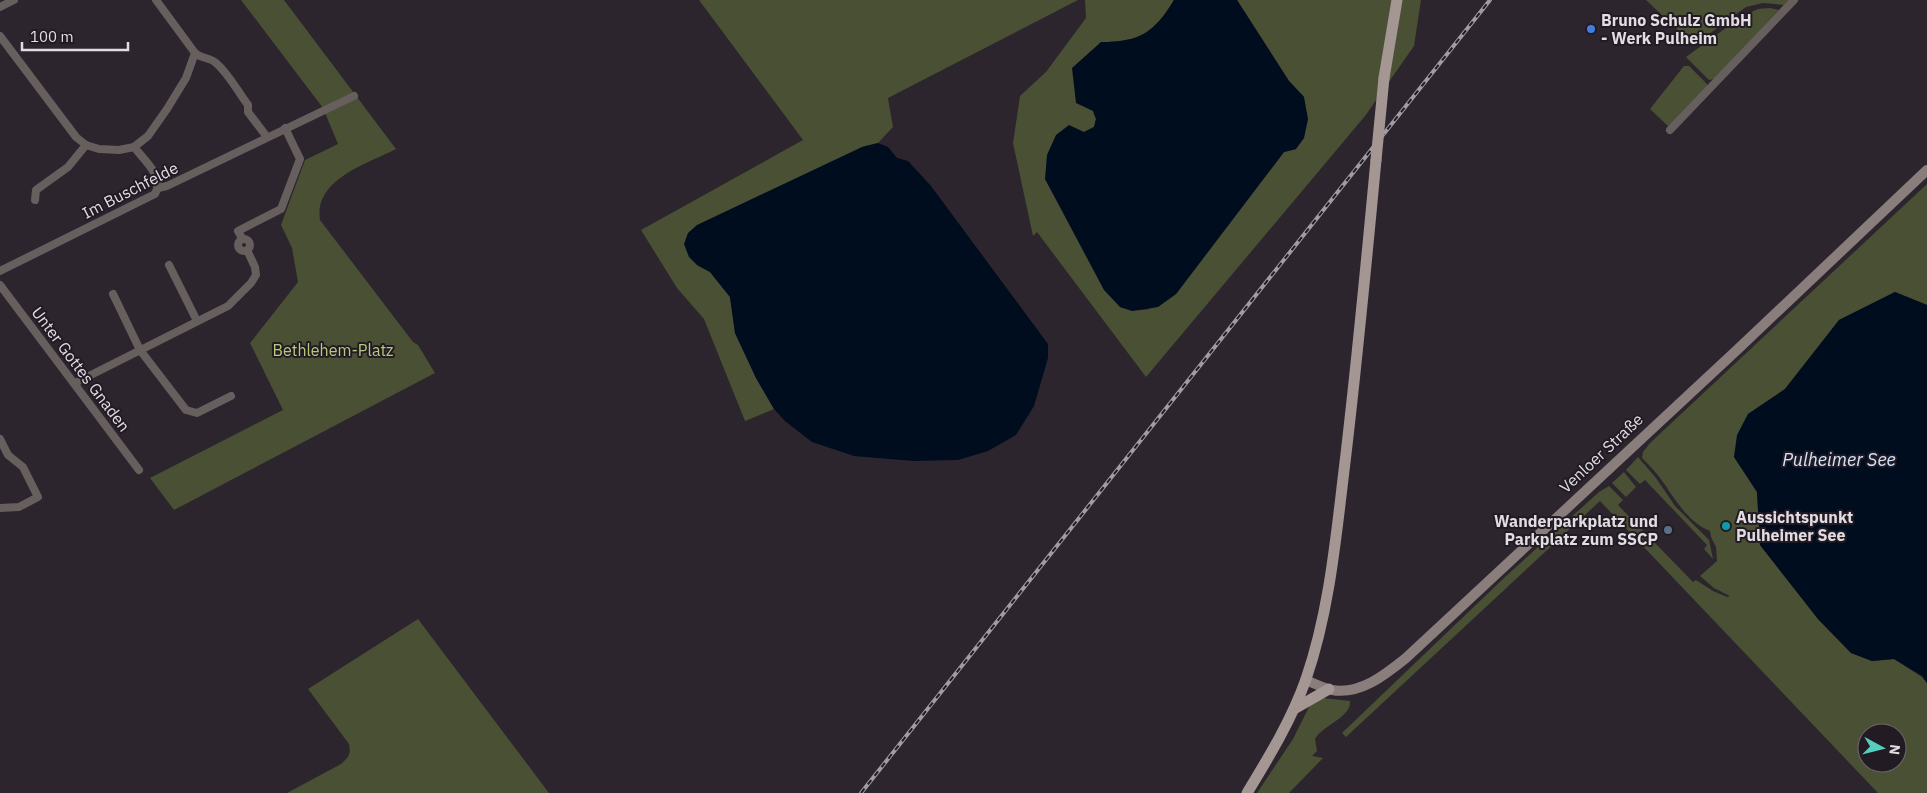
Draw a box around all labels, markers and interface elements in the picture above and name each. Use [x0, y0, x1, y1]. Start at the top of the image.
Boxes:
place label: Bruno Schulz GmbH - Werk Pulheim [1601, 10, 1751, 48]
scale bar [22, 20, 129, 52]
marker: Bruno Schulz GmbH - Werk Pulheim [1585, 23, 1597, 35]
text: 100 m [30, 27, 74, 46]
street label: Im Buschfelde [79, 157, 181, 223]
street label: Unter Gottes Gnaden [27, 303, 135, 435]
park label: Bethlehem-Platz [273, 340, 393, 360]
street label: Venloer Straße [1555, 409, 1647, 497]
water label: Pulheimer See [1782, 448, 1896, 471]
place label: Aussichtspunkt Pulheimer See [1736, 507, 1853, 545]
place label: Wanderparkplatz und Parkplatz zum SSCP [1494, 511, 1658, 549]
marker: Aussichtspunkt Pulheimer See [1720, 520, 1732, 532]
marker: Wanderparkplatz und Parkplatz zum SSCP [1662, 524, 1674, 536]
north arrow [1857, 723, 1907, 773]
text: N [1885, 743, 1904, 756]

